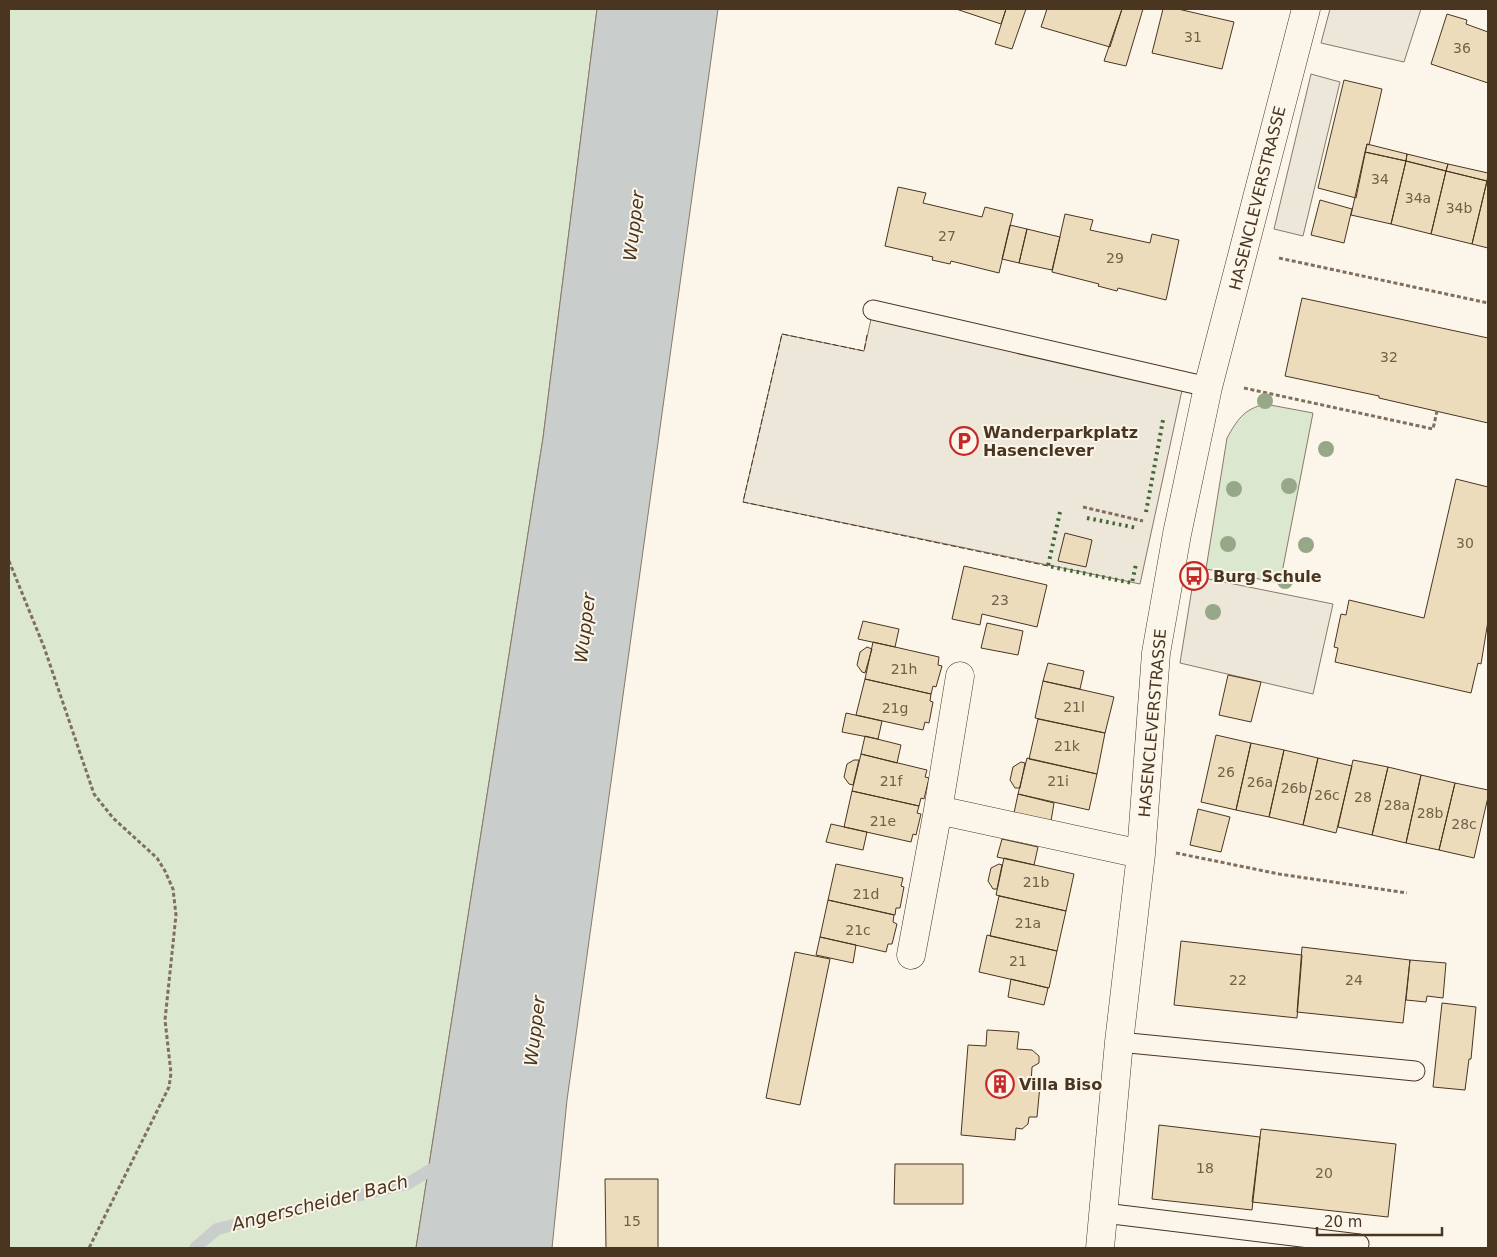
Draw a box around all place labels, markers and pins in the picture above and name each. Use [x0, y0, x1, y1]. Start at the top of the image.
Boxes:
place label: Wanderparkplatz Hasenclever [983, 423, 1138, 460]
parking icon: Wanderparkplatz Hasenclever [949, 426, 979, 456]
bus stop icon: Burg Schule [1179, 561, 1209, 591]
place label: Burg Schule [1213, 567, 1322, 586]
building icon: Villa Biso [985, 1069, 1015, 1099]
place label: Villa Biso [1019, 1075, 1102, 1094]

